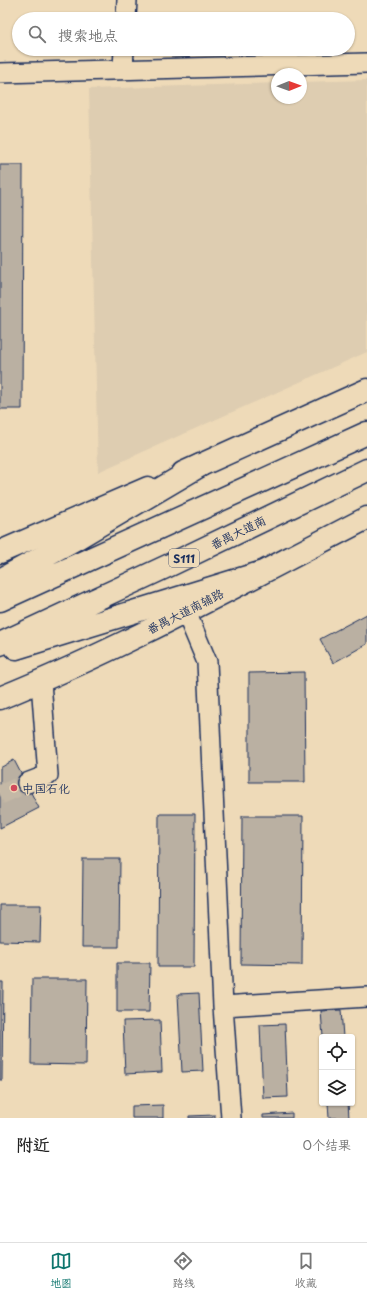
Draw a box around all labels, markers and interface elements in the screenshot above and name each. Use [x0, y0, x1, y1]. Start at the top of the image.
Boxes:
search box [12, 12, 355, 56]
icon: search [26, 23, 48, 45]
text: 搜索地点 [58, 23, 118, 46]
north arrow [271, 68, 307, 104]
street label: 番禺大道南 [207, 511, 269, 553]
road number: S111 [169, 549, 199, 567]
street label: 番禺大道南辅路 [143, 584, 227, 638]
place label: 中国石化 [22, 779, 70, 797]
marker: 中国石化 [9, 783, 19, 793]
map controls [319, 1034, 355, 1106]
button: locate [319, 1034, 355, 1070]
button: layers [319, 1070, 355, 1106]
text: 附近 [16, 1131, 50, 1157]
text: 0个结果 [302, 1135, 351, 1154]
tab: 地图 [50, 1250, 72, 1291]
tab: 路线 [172, 1250, 194, 1291]
tab: 收藏 [295, 1250, 317, 1291]

